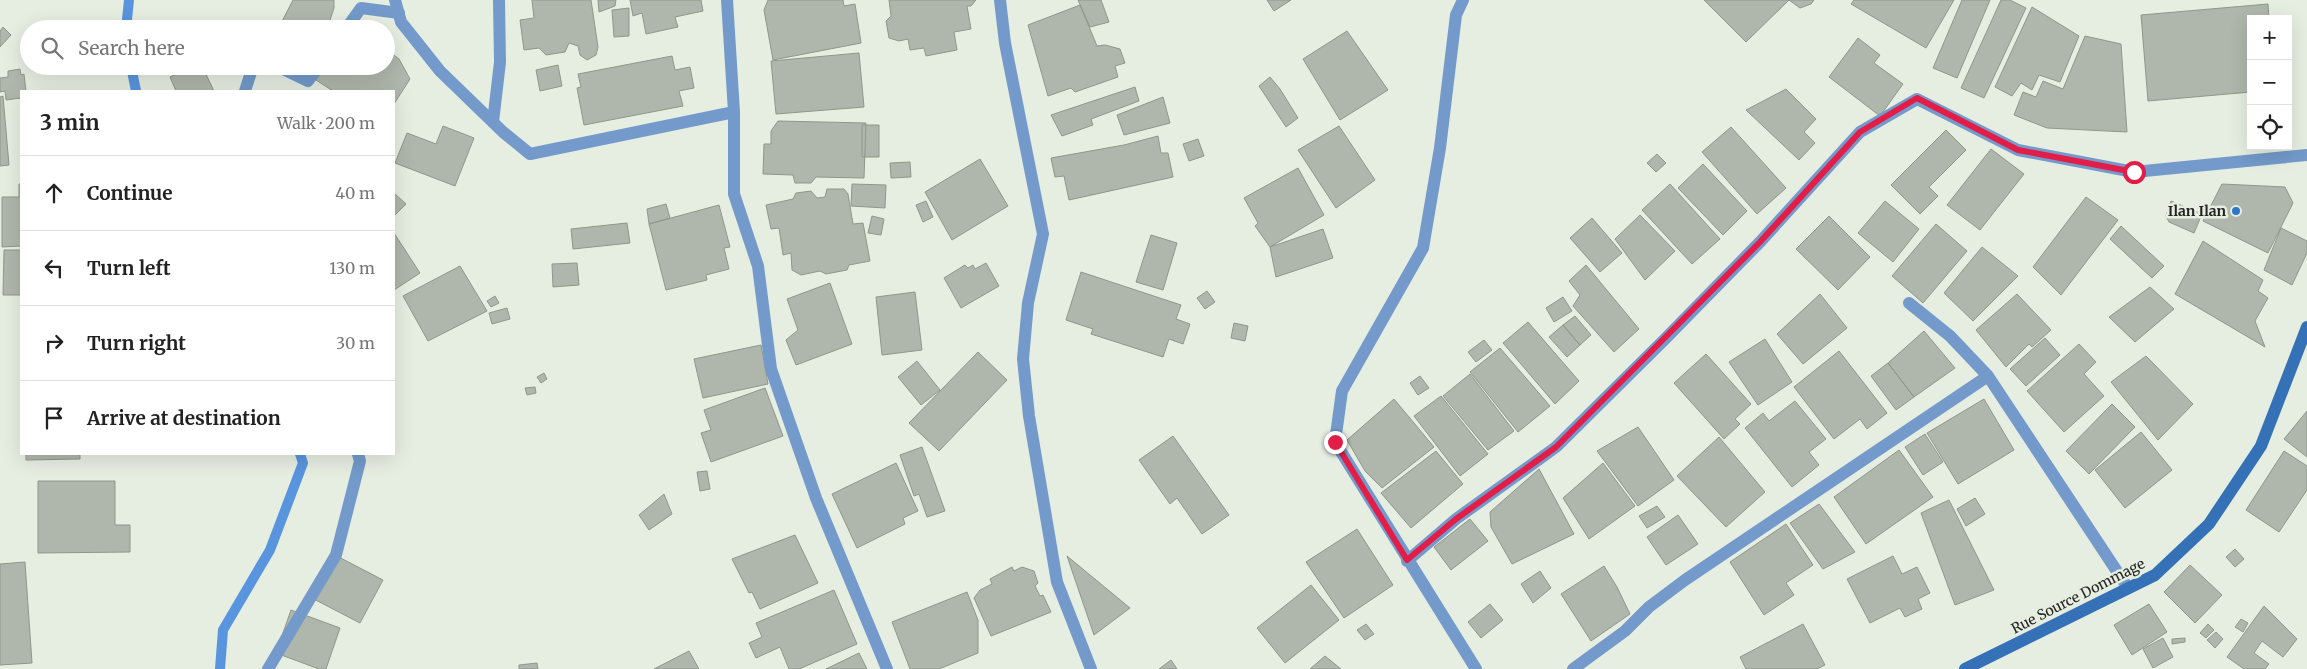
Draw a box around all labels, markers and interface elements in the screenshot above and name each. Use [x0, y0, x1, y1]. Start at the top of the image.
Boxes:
map controls [2247, 15, 2292, 150]
button: + [2247, 15, 2292, 60]
search box [20, 20, 395, 75]
icon: search [38, 34, 66, 62]
text: Search here [78, 36, 185, 60]
button: − [2247, 60, 2292, 105]
button: locate [2247, 105, 2292, 150]
text: 3 min [40, 109, 99, 136]
text: Walk · 200 m [277, 113, 375, 133]
route start [2123, 161, 2146, 184]
icon: ahead [40, 179, 68, 207]
text: Continue [87, 181, 173, 205]
text: 40 m [335, 183, 375, 203]
place label: Ilan Ilan [2168, 202, 2226, 220]
marker: Ilan Ilan [2230, 205, 2242, 217]
icon: left [40, 254, 68, 282]
text: Turn left [87, 256, 171, 280]
text: 130 m [329, 258, 375, 278]
icon: right [40, 329, 68, 357]
text: Turn right [87, 331, 186, 355]
text: 30 m [336, 333, 375, 353]
icon: arrive [40, 404, 68, 432]
text: Arrive at destination [87, 406, 281, 430]
route end [1324, 431, 1347, 454]
street label: Rue Source Dommage [2008, 554, 2148, 638]

